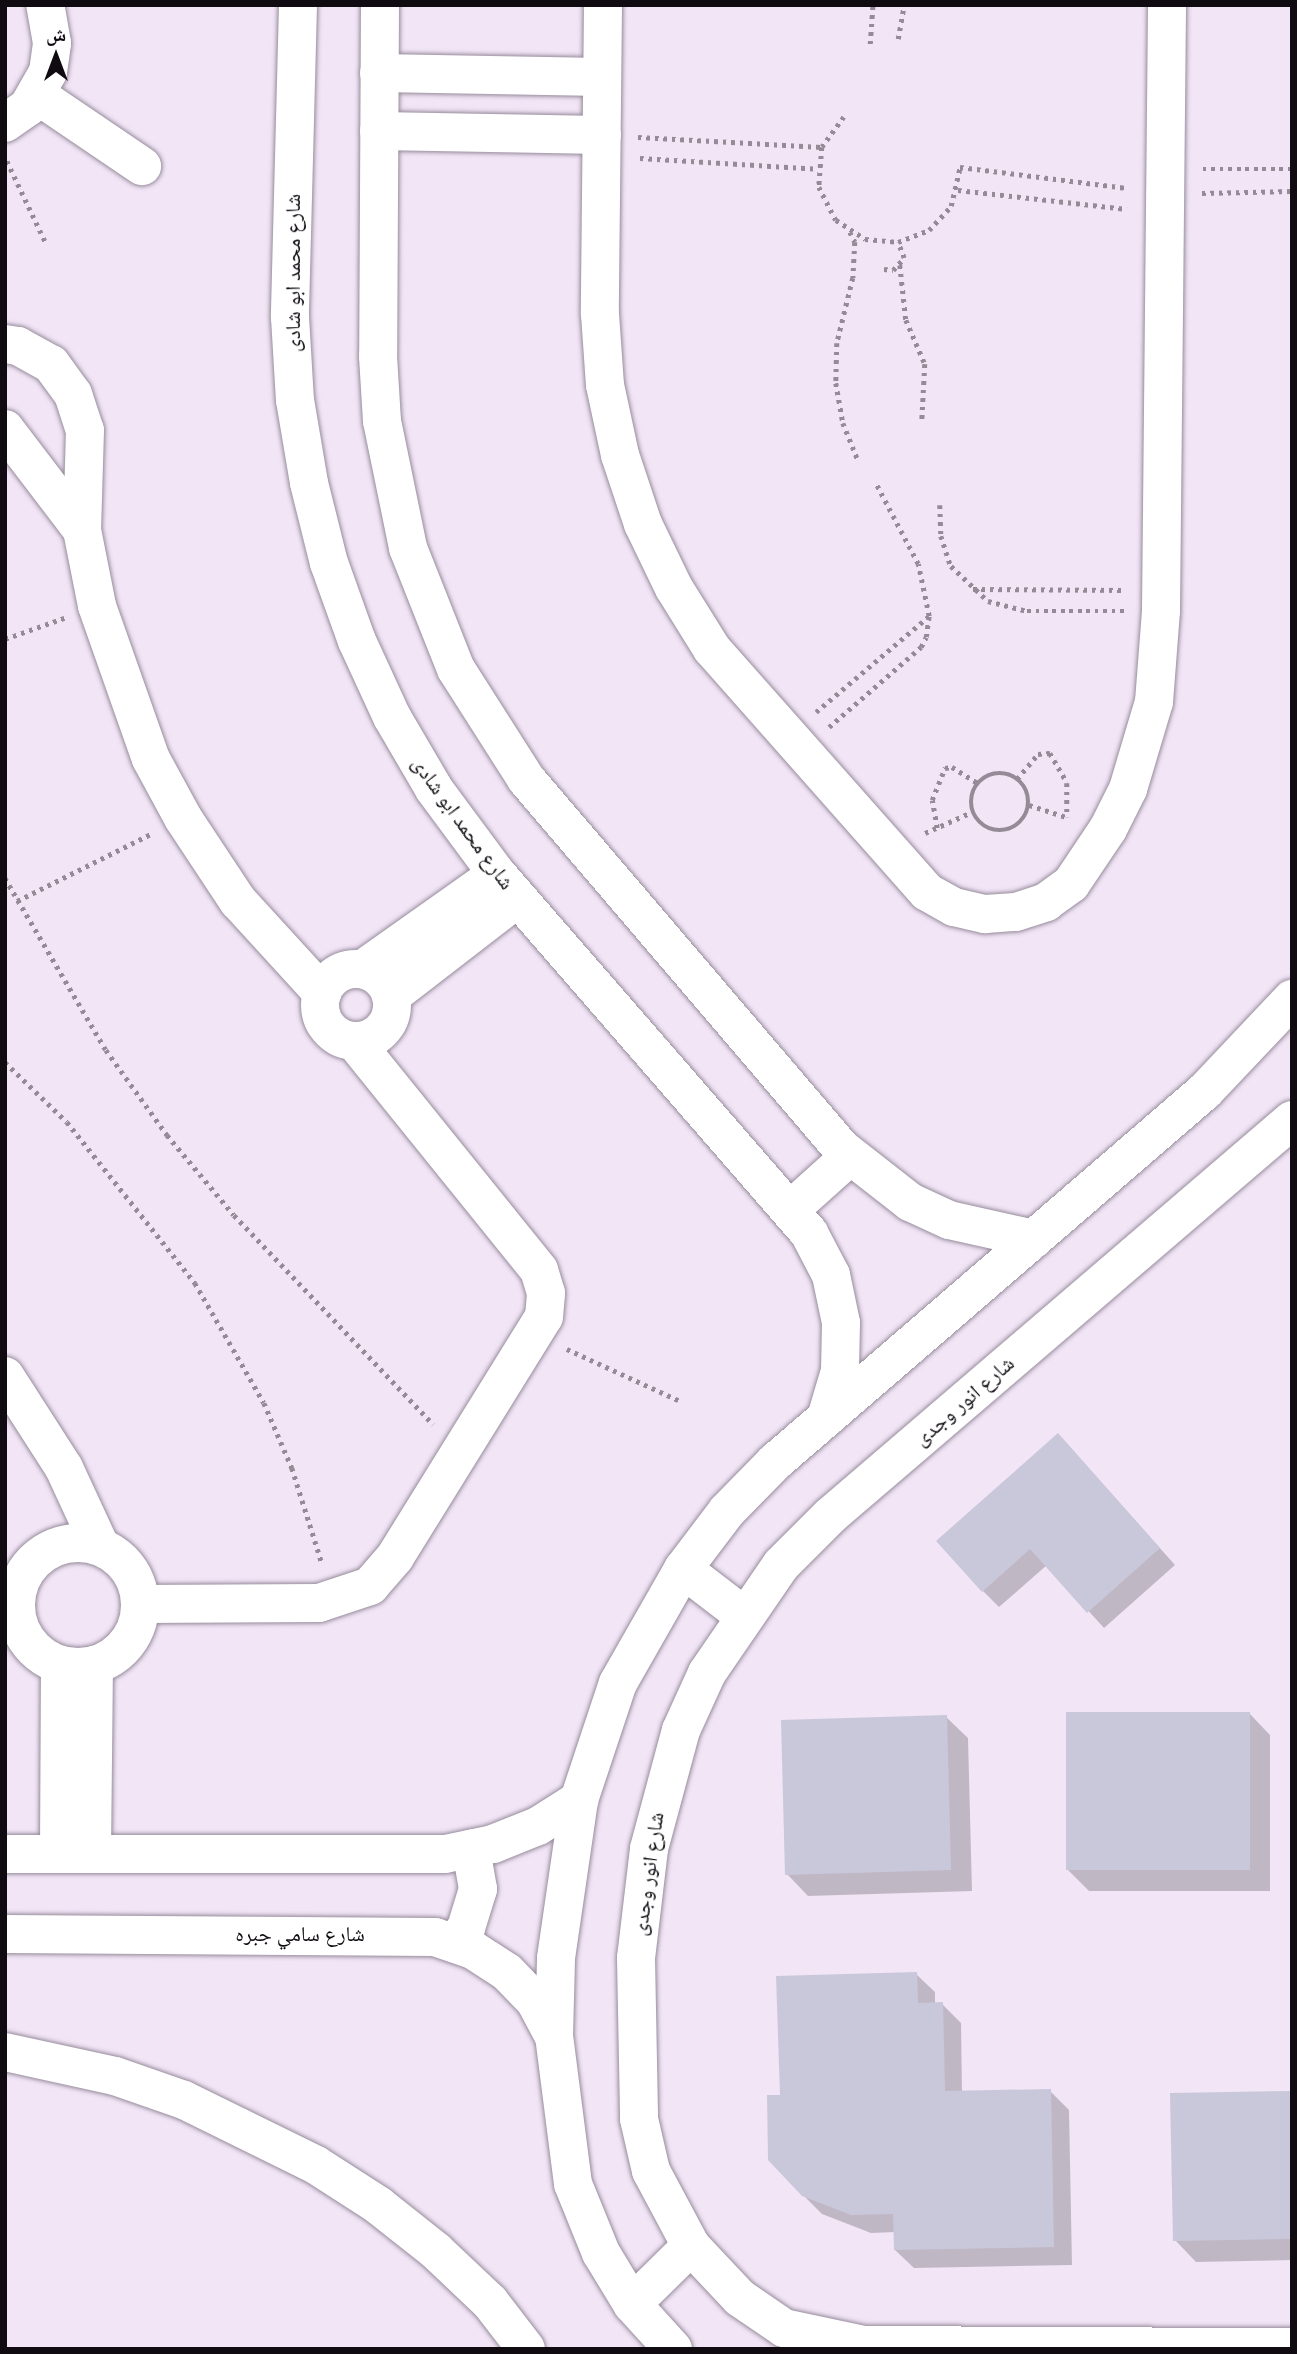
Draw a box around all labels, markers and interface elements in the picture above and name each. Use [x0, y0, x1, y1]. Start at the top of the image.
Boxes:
north arrow [21, 21, 91, 91]
text: ش [46, 23, 66, 46]
street label: شارع محمد ابو شادى [280, 194, 306, 352]
street label: شارع محمد ابو شادى [406, 752, 520, 894]
street label: شارع انور وجدى [909, 1351, 1019, 1451]
street label: شارع انور وجدى [627, 1811, 669, 1937]
street label: شارع سامي جبره [235, 1921, 365, 1947]

